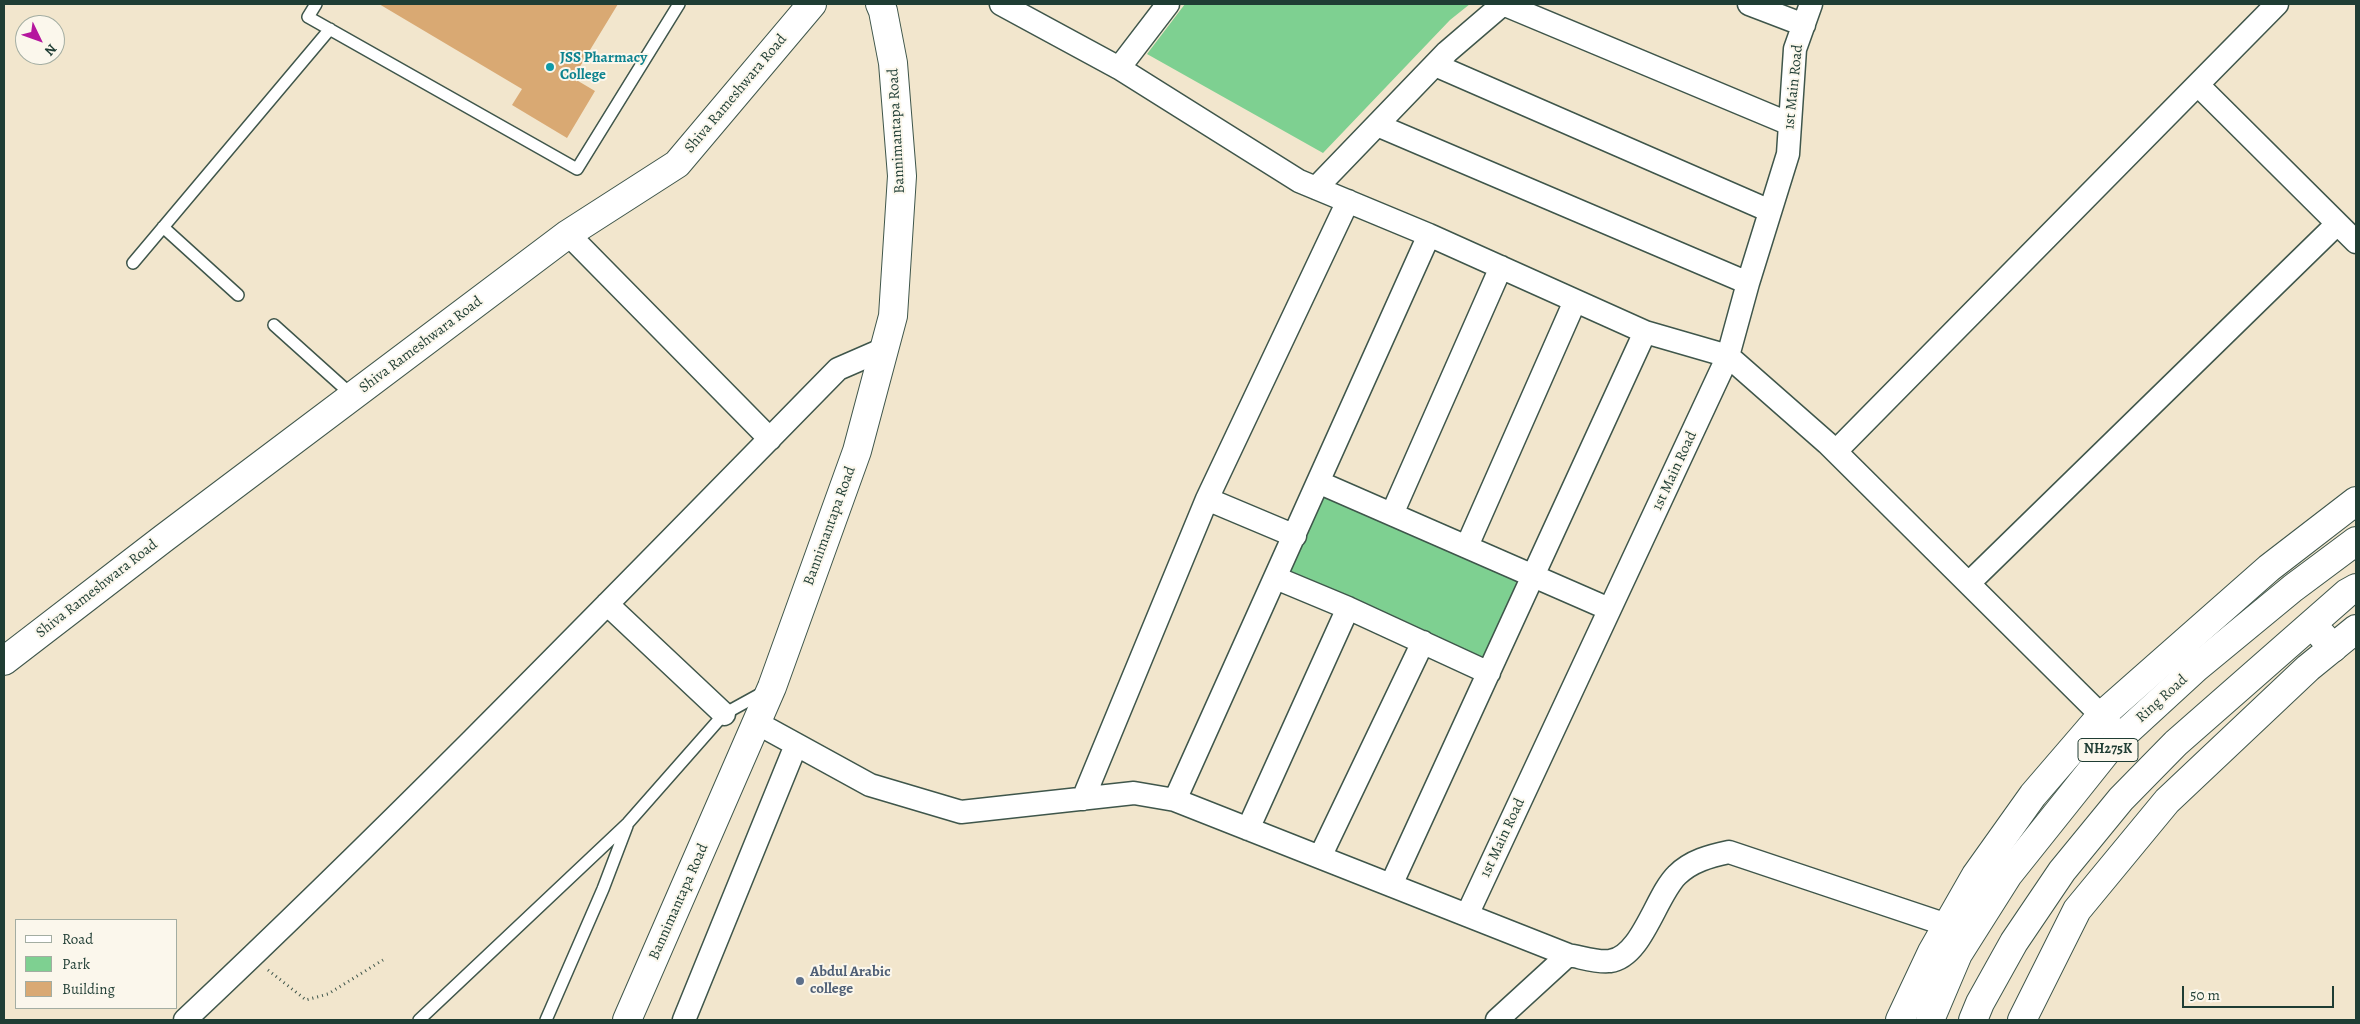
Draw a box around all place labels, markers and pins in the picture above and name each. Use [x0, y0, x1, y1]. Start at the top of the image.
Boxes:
place label: JSS Pharmacy College [560, 49, 647, 84]
marker: JSS Pharmacy College [544, 61, 556, 73]
place label: Abdul Arabic college [810, 963, 891, 998]
marker: Abdul Arabic college [794, 975, 806, 987]

